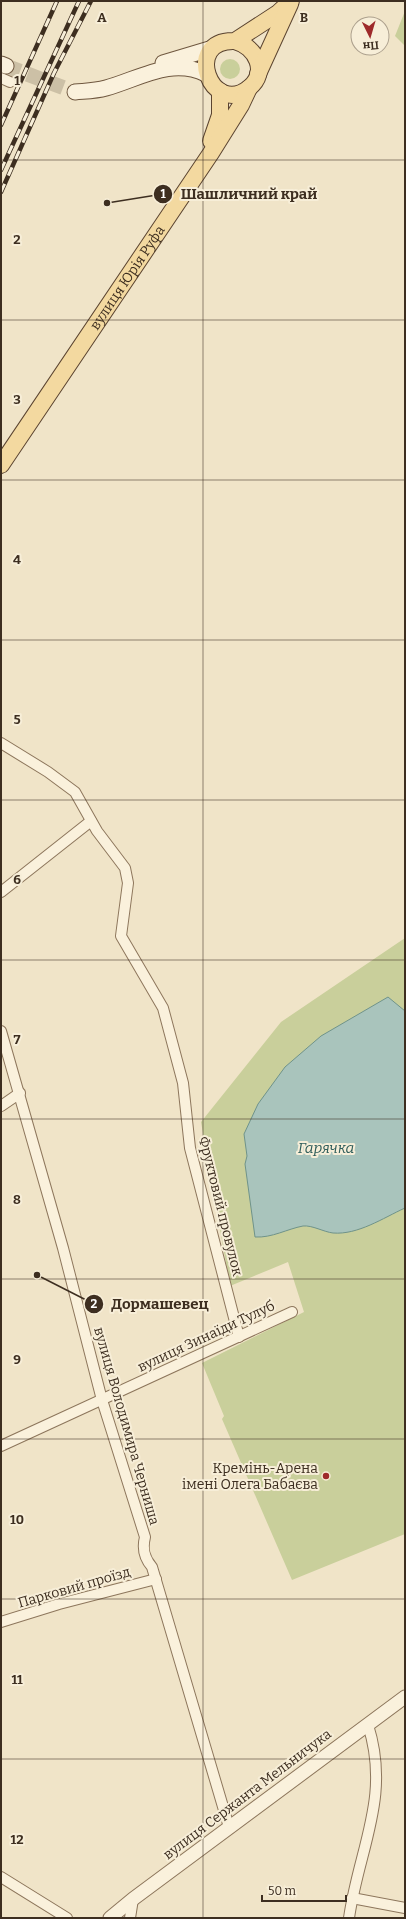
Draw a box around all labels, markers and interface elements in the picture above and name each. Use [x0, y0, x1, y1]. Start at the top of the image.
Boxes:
text: A [97, 10, 107, 25]
text: B [300, 10, 308, 25]
north arrow [350, 16, 390, 56]
text: Пн [362, 38, 379, 53]
text: 1 [14, 73, 20, 88]
callout: Шашличний край [153, 180, 325, 207]
text: Шашличний край [181, 185, 317, 203]
text: 1 [160, 187, 166, 201]
street label: вулиця Юрія Руфа [86, 222, 169, 333]
text: 2 [13, 232, 21, 247]
text: 3 [13, 392, 21, 407]
text: 4 [13, 552, 21, 567]
text: 5 [13, 712, 21, 727]
text: 6 [13, 872, 21, 887]
text: 7 [14, 1032, 21, 1047]
street label: Фруктовий провулок [195, 1135, 246, 1278]
water label: Гарячка [298, 1139, 354, 1157]
text: 8 [13, 1192, 21, 1207]
callout: Дормашевец [84, 1291, 217, 1318]
text: Дормашевец [111, 1295, 209, 1313]
text: 2 [91, 1297, 98, 1311]
street label: вулиця Зинаїди Тулуб [135, 1297, 277, 1376]
street label: вулиця Володимира Черниша [90, 1325, 163, 1527]
text: 9 [13, 1352, 21, 1367]
place label: Кремінь-Арена імені Олега Бабаєва [182, 1460, 318, 1493]
marker: Кремінь-Арена імені Олега Бабаєва [321, 1471, 331, 1481]
text: 10 [10, 1512, 24, 1527]
street label: Парковий проїзд [16, 1563, 133, 1612]
text: 11 [11, 1672, 23, 1687]
street label: вулиця Сержанта Мельничука [160, 1725, 335, 1863]
text: 12 [11, 1832, 23, 1847]
scale bar [262, 1877, 346, 1903]
text: 50 m [268, 1884, 297, 1898]

